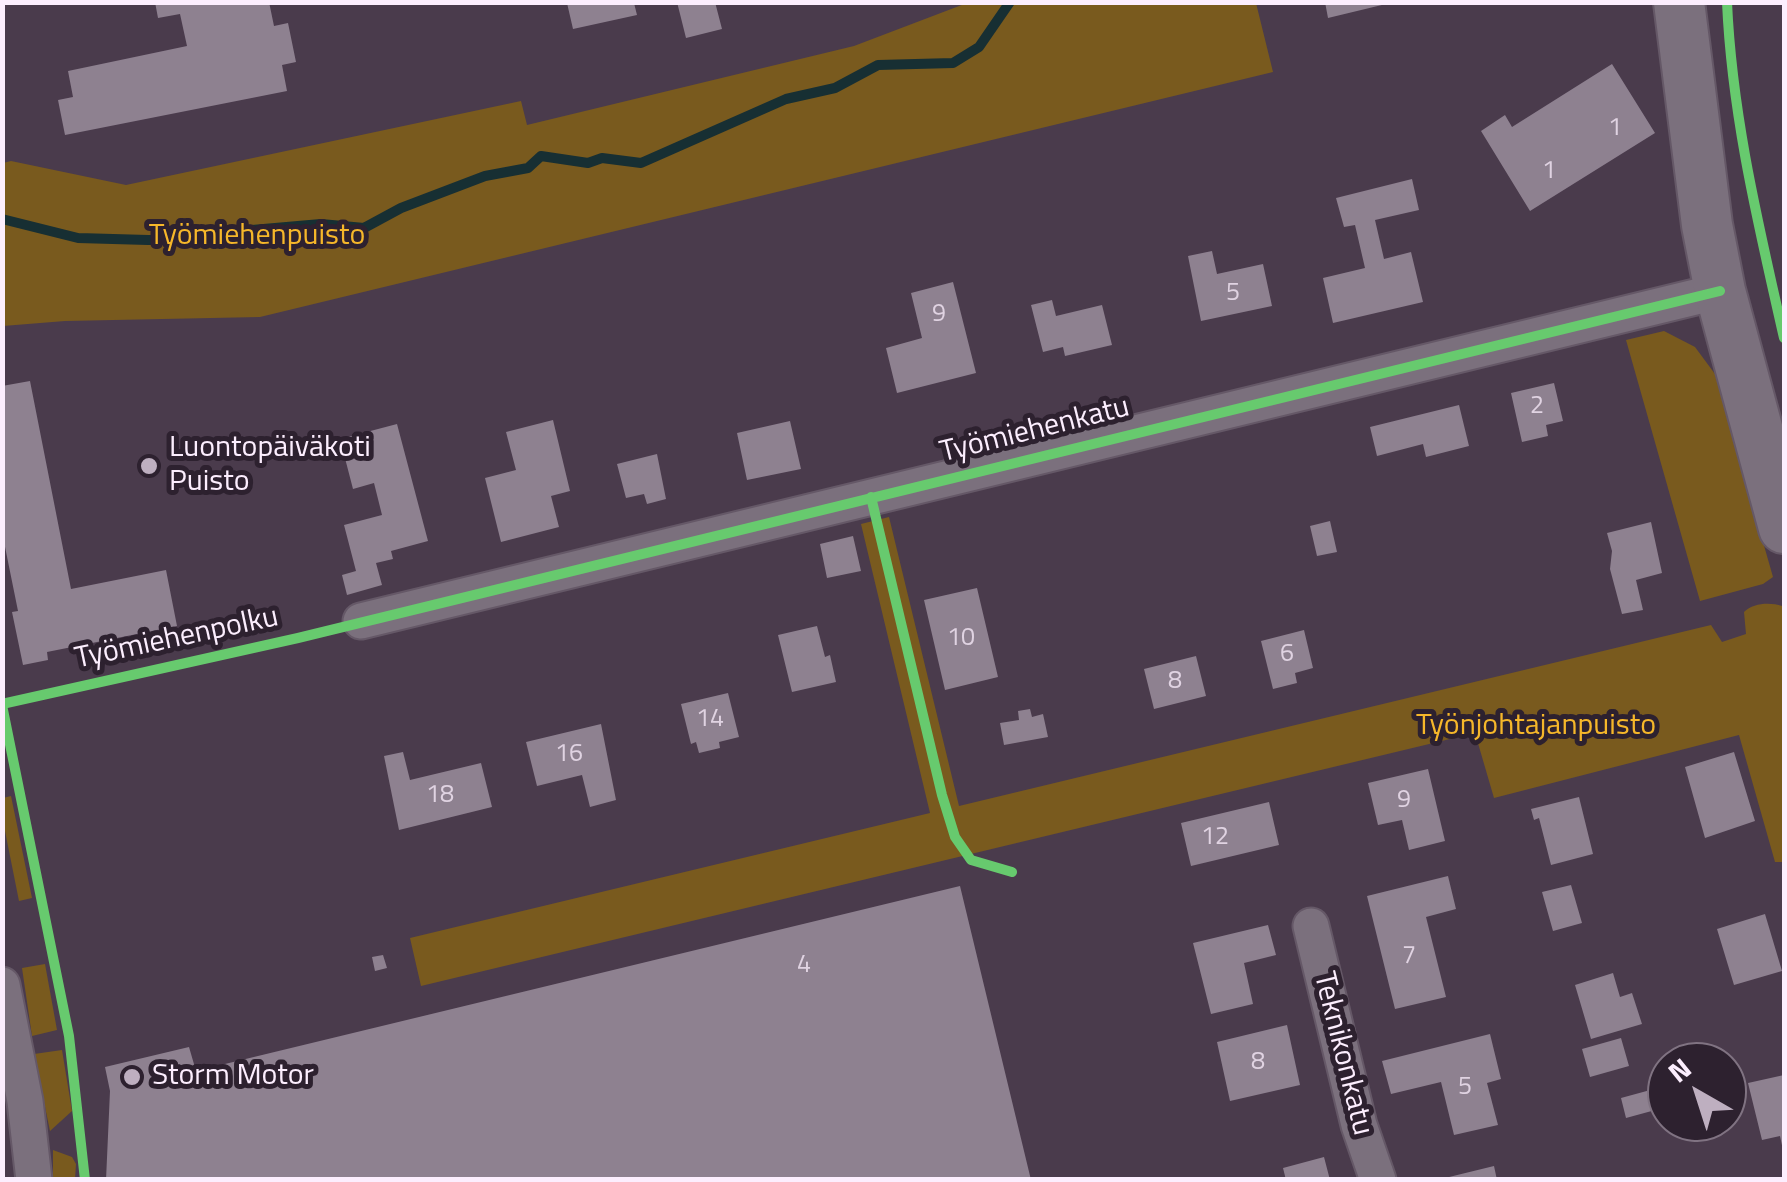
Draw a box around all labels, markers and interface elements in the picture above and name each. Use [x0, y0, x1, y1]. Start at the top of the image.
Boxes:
house number: 1 [1608, 114, 1622, 144]
house number: 1 [1542, 157, 1556, 187]
park label: Työmiehenpuisto [149, 219, 365, 255]
house number: 5 [1226, 279, 1240, 309]
house number: 9 [932, 300, 946, 330]
street label: Työmiehenkatu [937, 390, 1133, 472]
house number: 2 [1530, 392, 1544, 422]
place label: Luontopäiväkoti Puisto [169, 431, 371, 502]
marker: Luontopäiväkoti Puisto [138, 455, 160, 477]
street label: Työmiehenpolku [72, 600, 282, 678]
house number: 10 [947, 624, 975, 654]
house number: 6 [1280, 640, 1294, 670]
house number: 8 [1168, 667, 1182, 697]
house number: 14 [696, 705, 724, 735]
park label: Työnjohtajanpuisto [1416, 709, 1656, 745]
house number: 16 [555, 740, 583, 770]
house number: 18 [426, 781, 454, 811]
house number: 9 [1397, 786, 1411, 816]
house number: 12 [1201, 823, 1229, 853]
house number: 7 [1402, 942, 1416, 972]
house number: 4 [797, 951, 811, 981]
street label: Teknikonkatu [1304, 969, 1380, 1139]
north arrow [1647, 1042, 1747, 1142]
text: N [1658, 1047, 1700, 1093]
house number: 8 [1251, 1048, 1265, 1078]
place label: Storm Motor [152, 1059, 314, 1095]
marker: Storm Motor [121, 1066, 143, 1088]
house number: 5 [1458, 1073, 1472, 1103]

